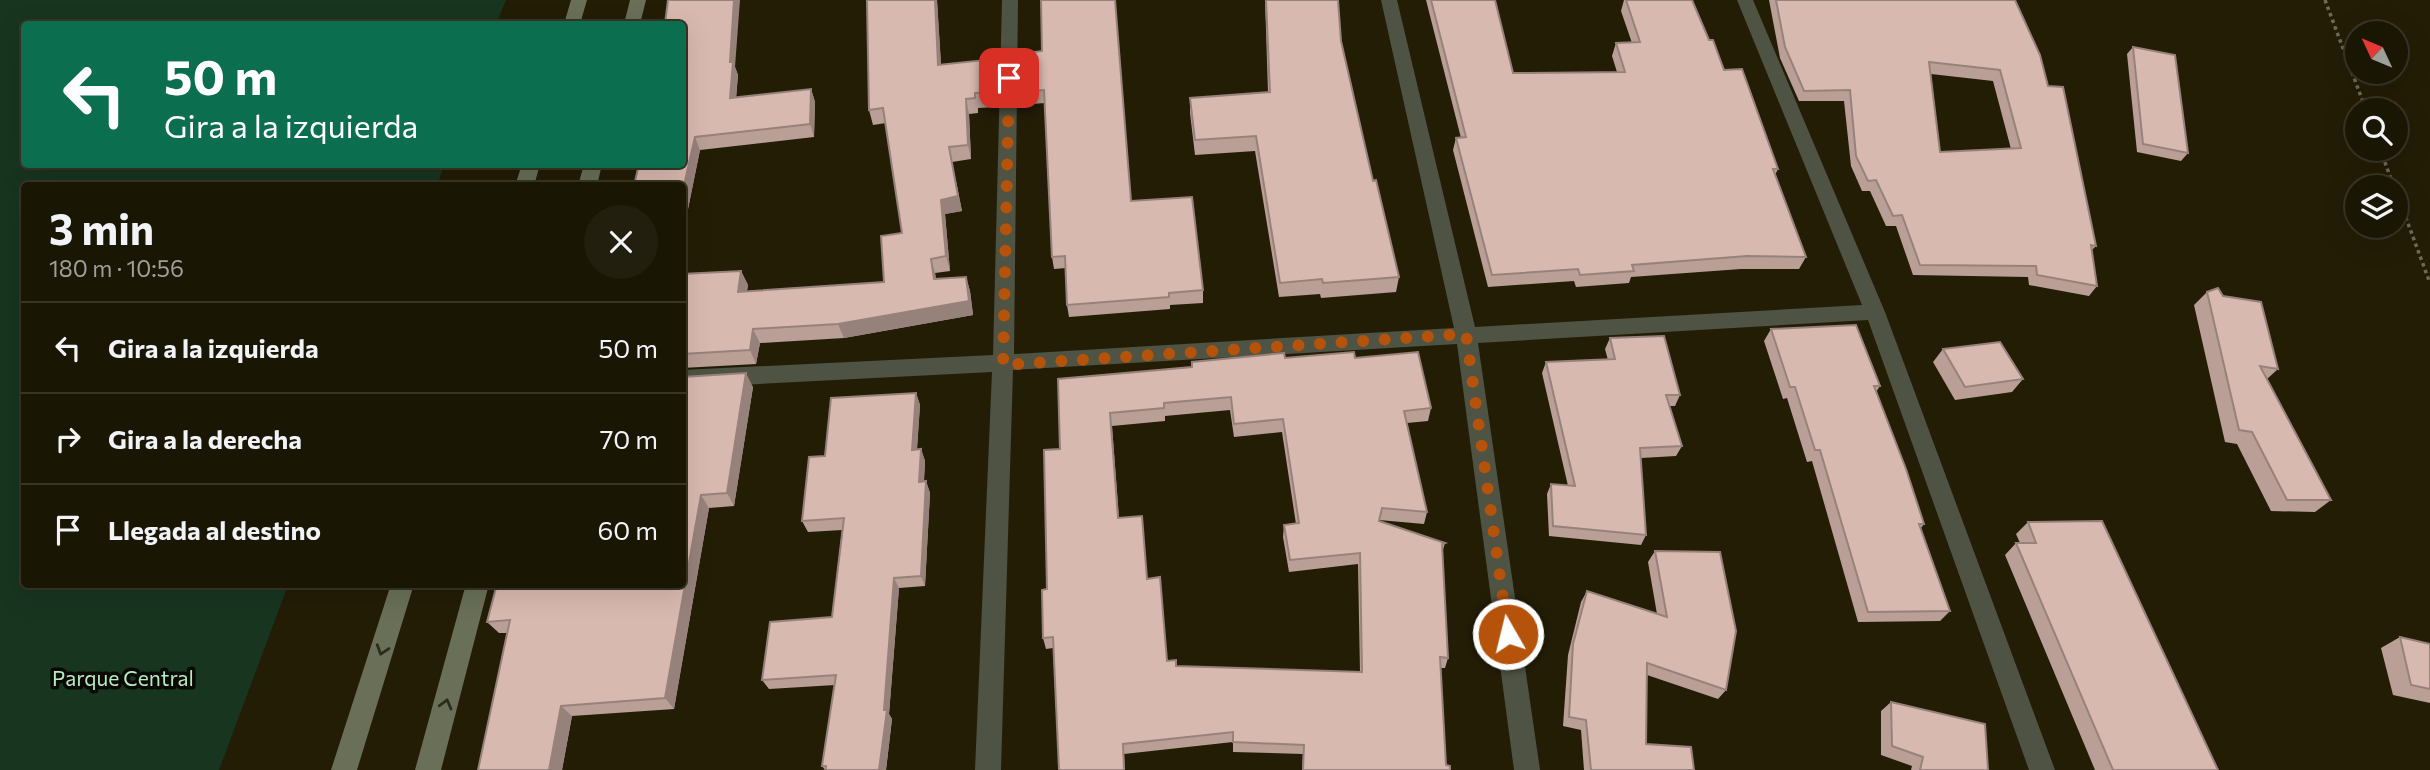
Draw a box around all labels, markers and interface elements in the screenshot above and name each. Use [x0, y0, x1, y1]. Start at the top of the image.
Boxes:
north arrow [2345, 21, 2408, 84]
map controls [2345, 21, 2408, 238]
text: 50 m [164, 45, 277, 105]
pin [979, 48, 1039, 108]
icon: left [49, 49, 140, 140]
icon: arrive [990, 59, 1028, 97]
button: search [2345, 98, 2408, 161]
text: Gira a la izquierda [164, 105, 418, 145]
button: layers [2345, 175, 2408, 238]
text: 3 min [49, 202, 154, 254]
button: close [584, 205, 658, 279]
text: 180 m · 10:56 [49, 254, 184, 282]
icon: left [49, 329, 87, 367]
text: Gira a la izquierda [108, 332, 319, 363]
text: 50 m [598, 332, 658, 363]
icon: right [49, 420, 87, 458]
text: Gira a la derecha [108, 423, 302, 454]
text: 70 m [600, 423, 658, 454]
icon: arrive [49, 511, 87, 549]
text: Llegada al destino [108, 514, 321, 545]
text: 60 m [598, 514, 658, 545]
position arrow [1471, 597, 1545, 671]
one-way arrow [376, 643, 390, 655]
park label: Parque Central [52, 665, 194, 690]
one-way arrow [438, 698, 452, 710]

